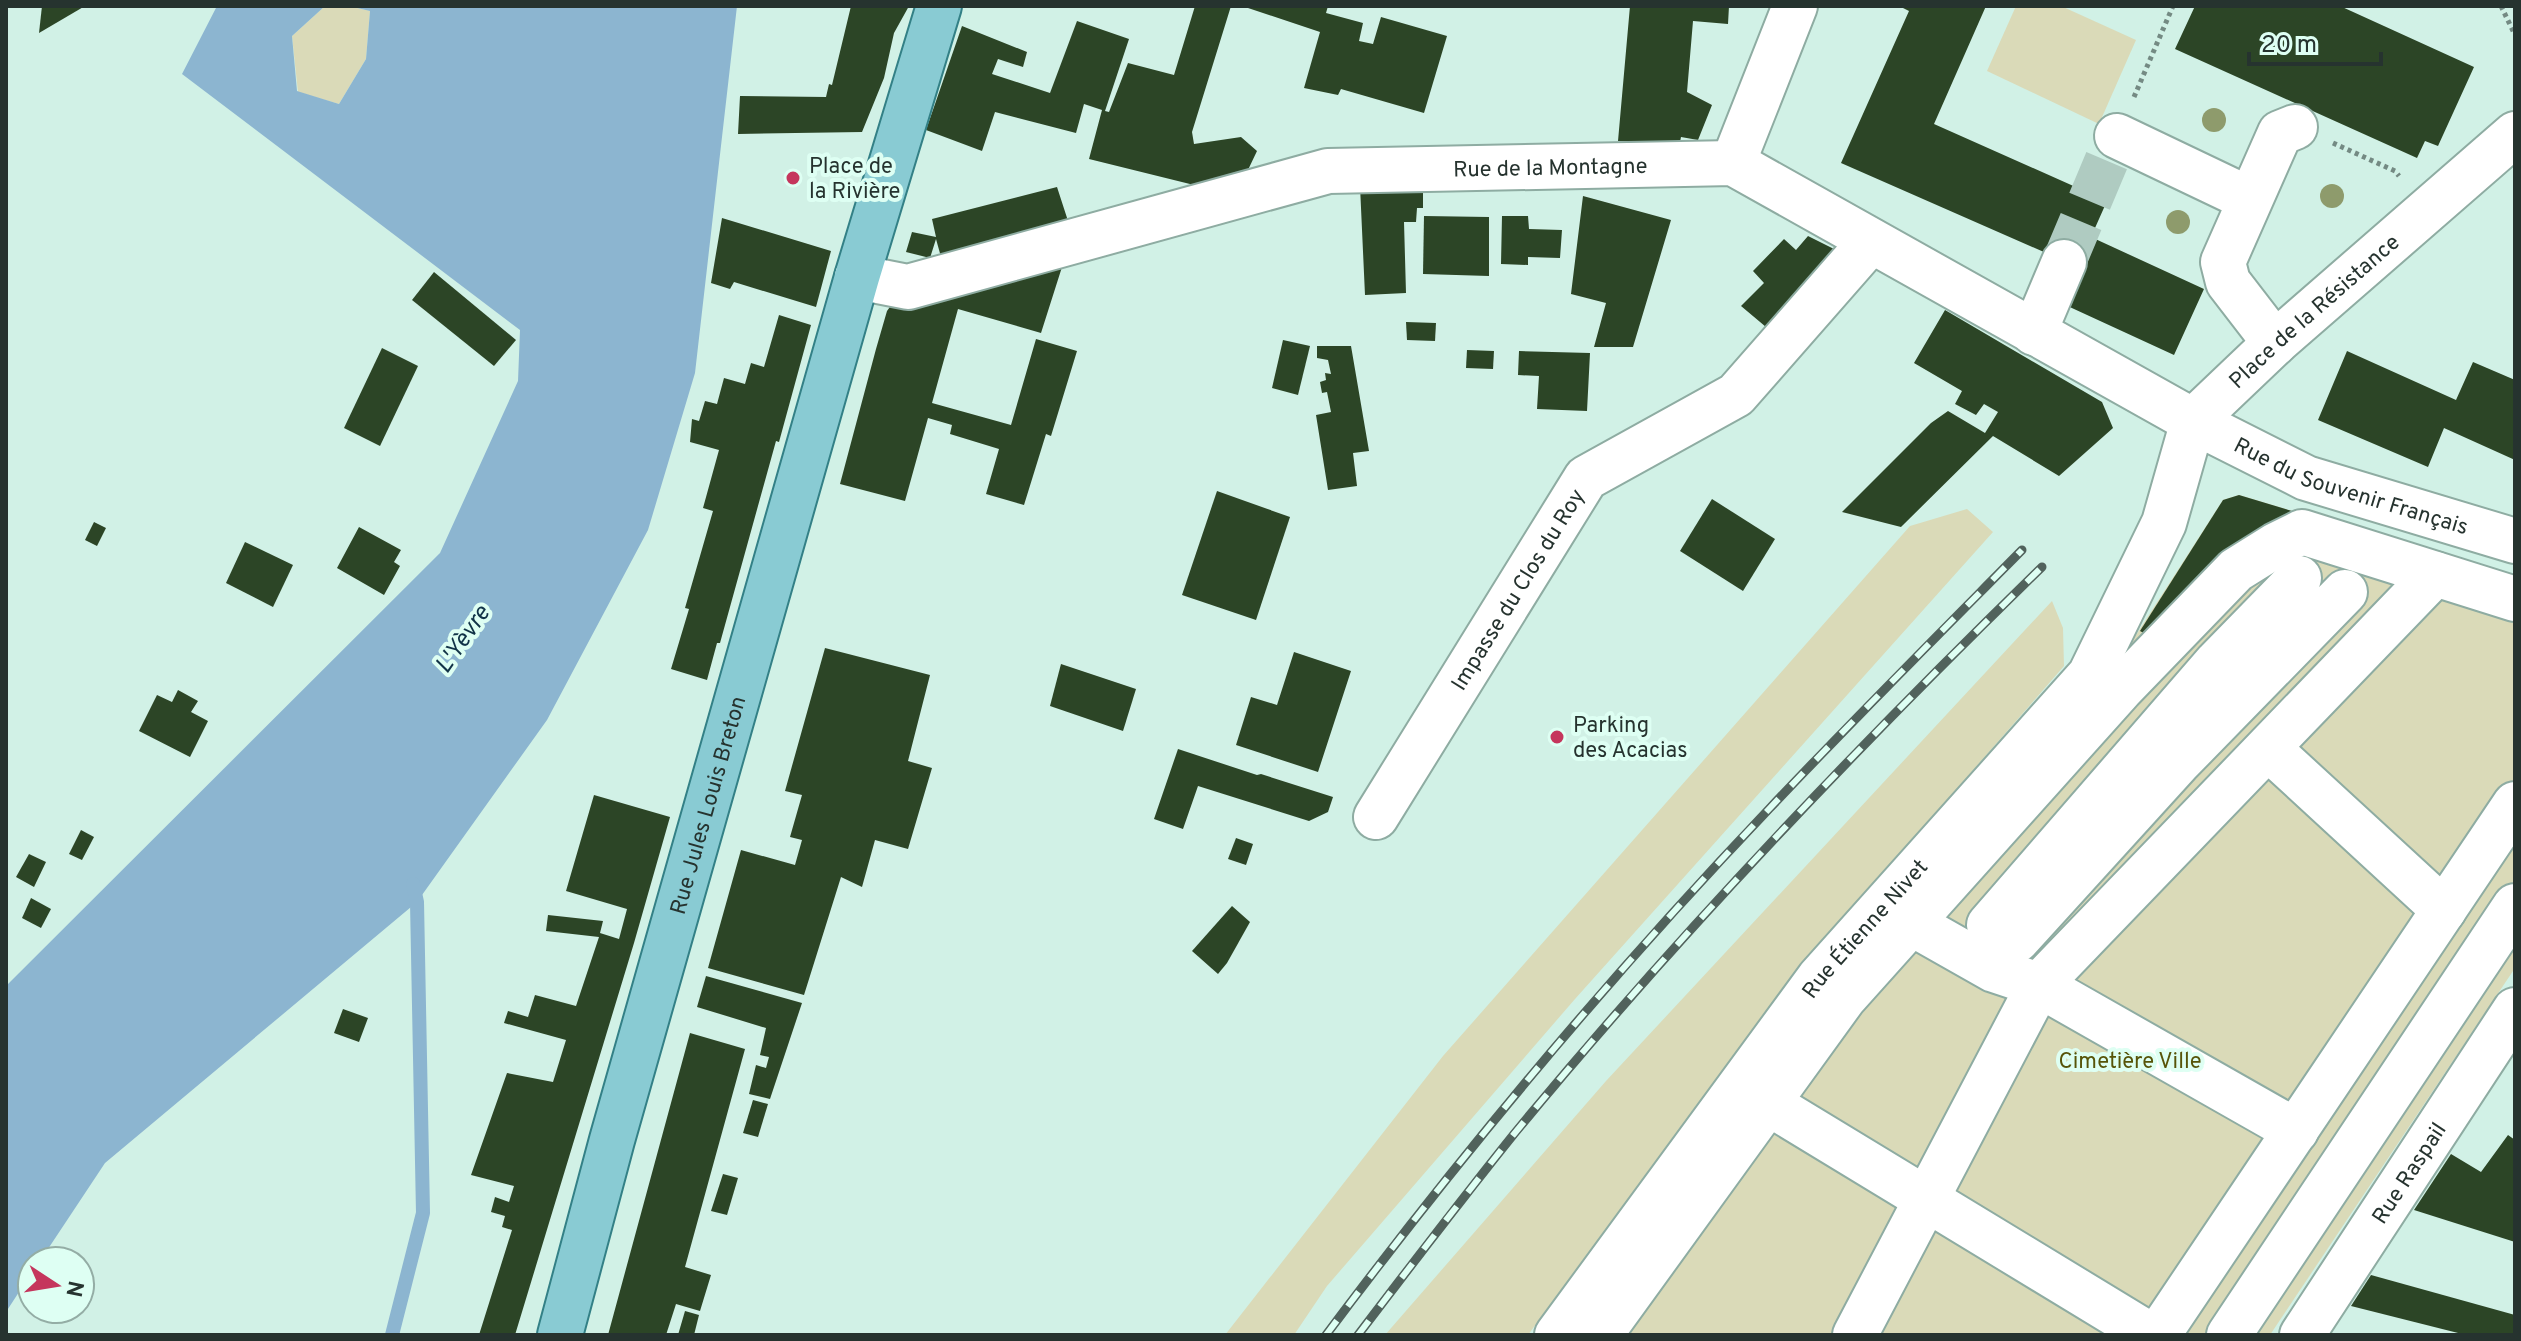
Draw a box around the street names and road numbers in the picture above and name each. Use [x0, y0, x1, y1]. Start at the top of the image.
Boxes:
street label: Rue de la Montagne [1453, 154, 1648, 185]
street label: Place de la Résistance [2224, 230, 2406, 395]
street label: Rue du Souvenir Français [2229, 433, 2471, 542]
street label: Impasse du Clos du Roy [1447, 485, 1592, 696]
street label: Rue Jules Louis Breton [666, 693, 753, 918]
street label: Rue Étienne Nivet [1798, 855, 1935, 1005]
street label: Rue Raspail [2367, 1118, 2453, 1230]

